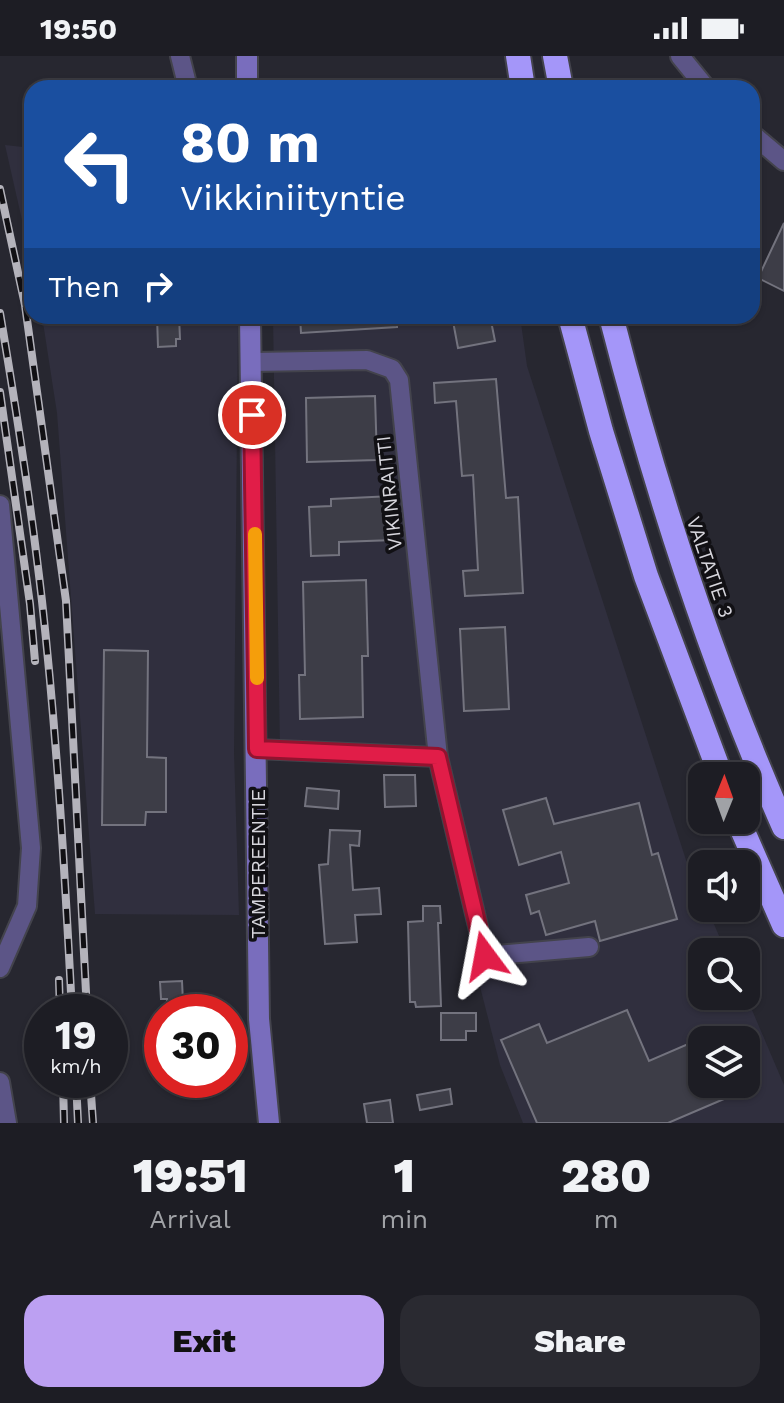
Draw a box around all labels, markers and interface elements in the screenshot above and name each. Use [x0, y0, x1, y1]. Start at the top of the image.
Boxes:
text: 19:50 [40, 11, 117, 46]
text: 80 m [180, 110, 320, 176]
icon: left [48, 112, 152, 216]
text: Vikkiniityntie [180, 177, 406, 219]
icon: right [136, 264, 180, 308]
text: Then [48, 269, 120, 304]
pin [218, 381, 286, 449]
icon: arrive [230, 393, 274, 437]
street label: VIKINRAITTI [371, 435, 407, 551]
street label: VALTATIE 3 [682, 513, 738, 621]
north arrow [688, 762, 760, 834]
map controls [688, 762, 760, 1098]
street label: TAMPEREENTIE [246, 789, 270, 939]
button: sound [688, 850, 760, 922]
position arrow [443, 914, 527, 998]
button: search [688, 938, 760, 1010]
speed limit sign: 30 [144, 994, 248, 1098]
text: 19 [55, 1012, 97, 1059]
button: layers [688, 1026, 760, 1098]
text: km/h [50, 1054, 102, 1078]
text: 19:51 [133, 1147, 248, 1204]
text: 1 [394, 1147, 415, 1204]
text: 280 [561, 1147, 651, 1204]
text: Arrival [150, 1204, 231, 1234]
text: min [380, 1204, 428, 1234]
text: m [594, 1204, 618, 1234]
button: Exit [24, 1295, 384, 1387]
button: Share [400, 1295, 760, 1387]

